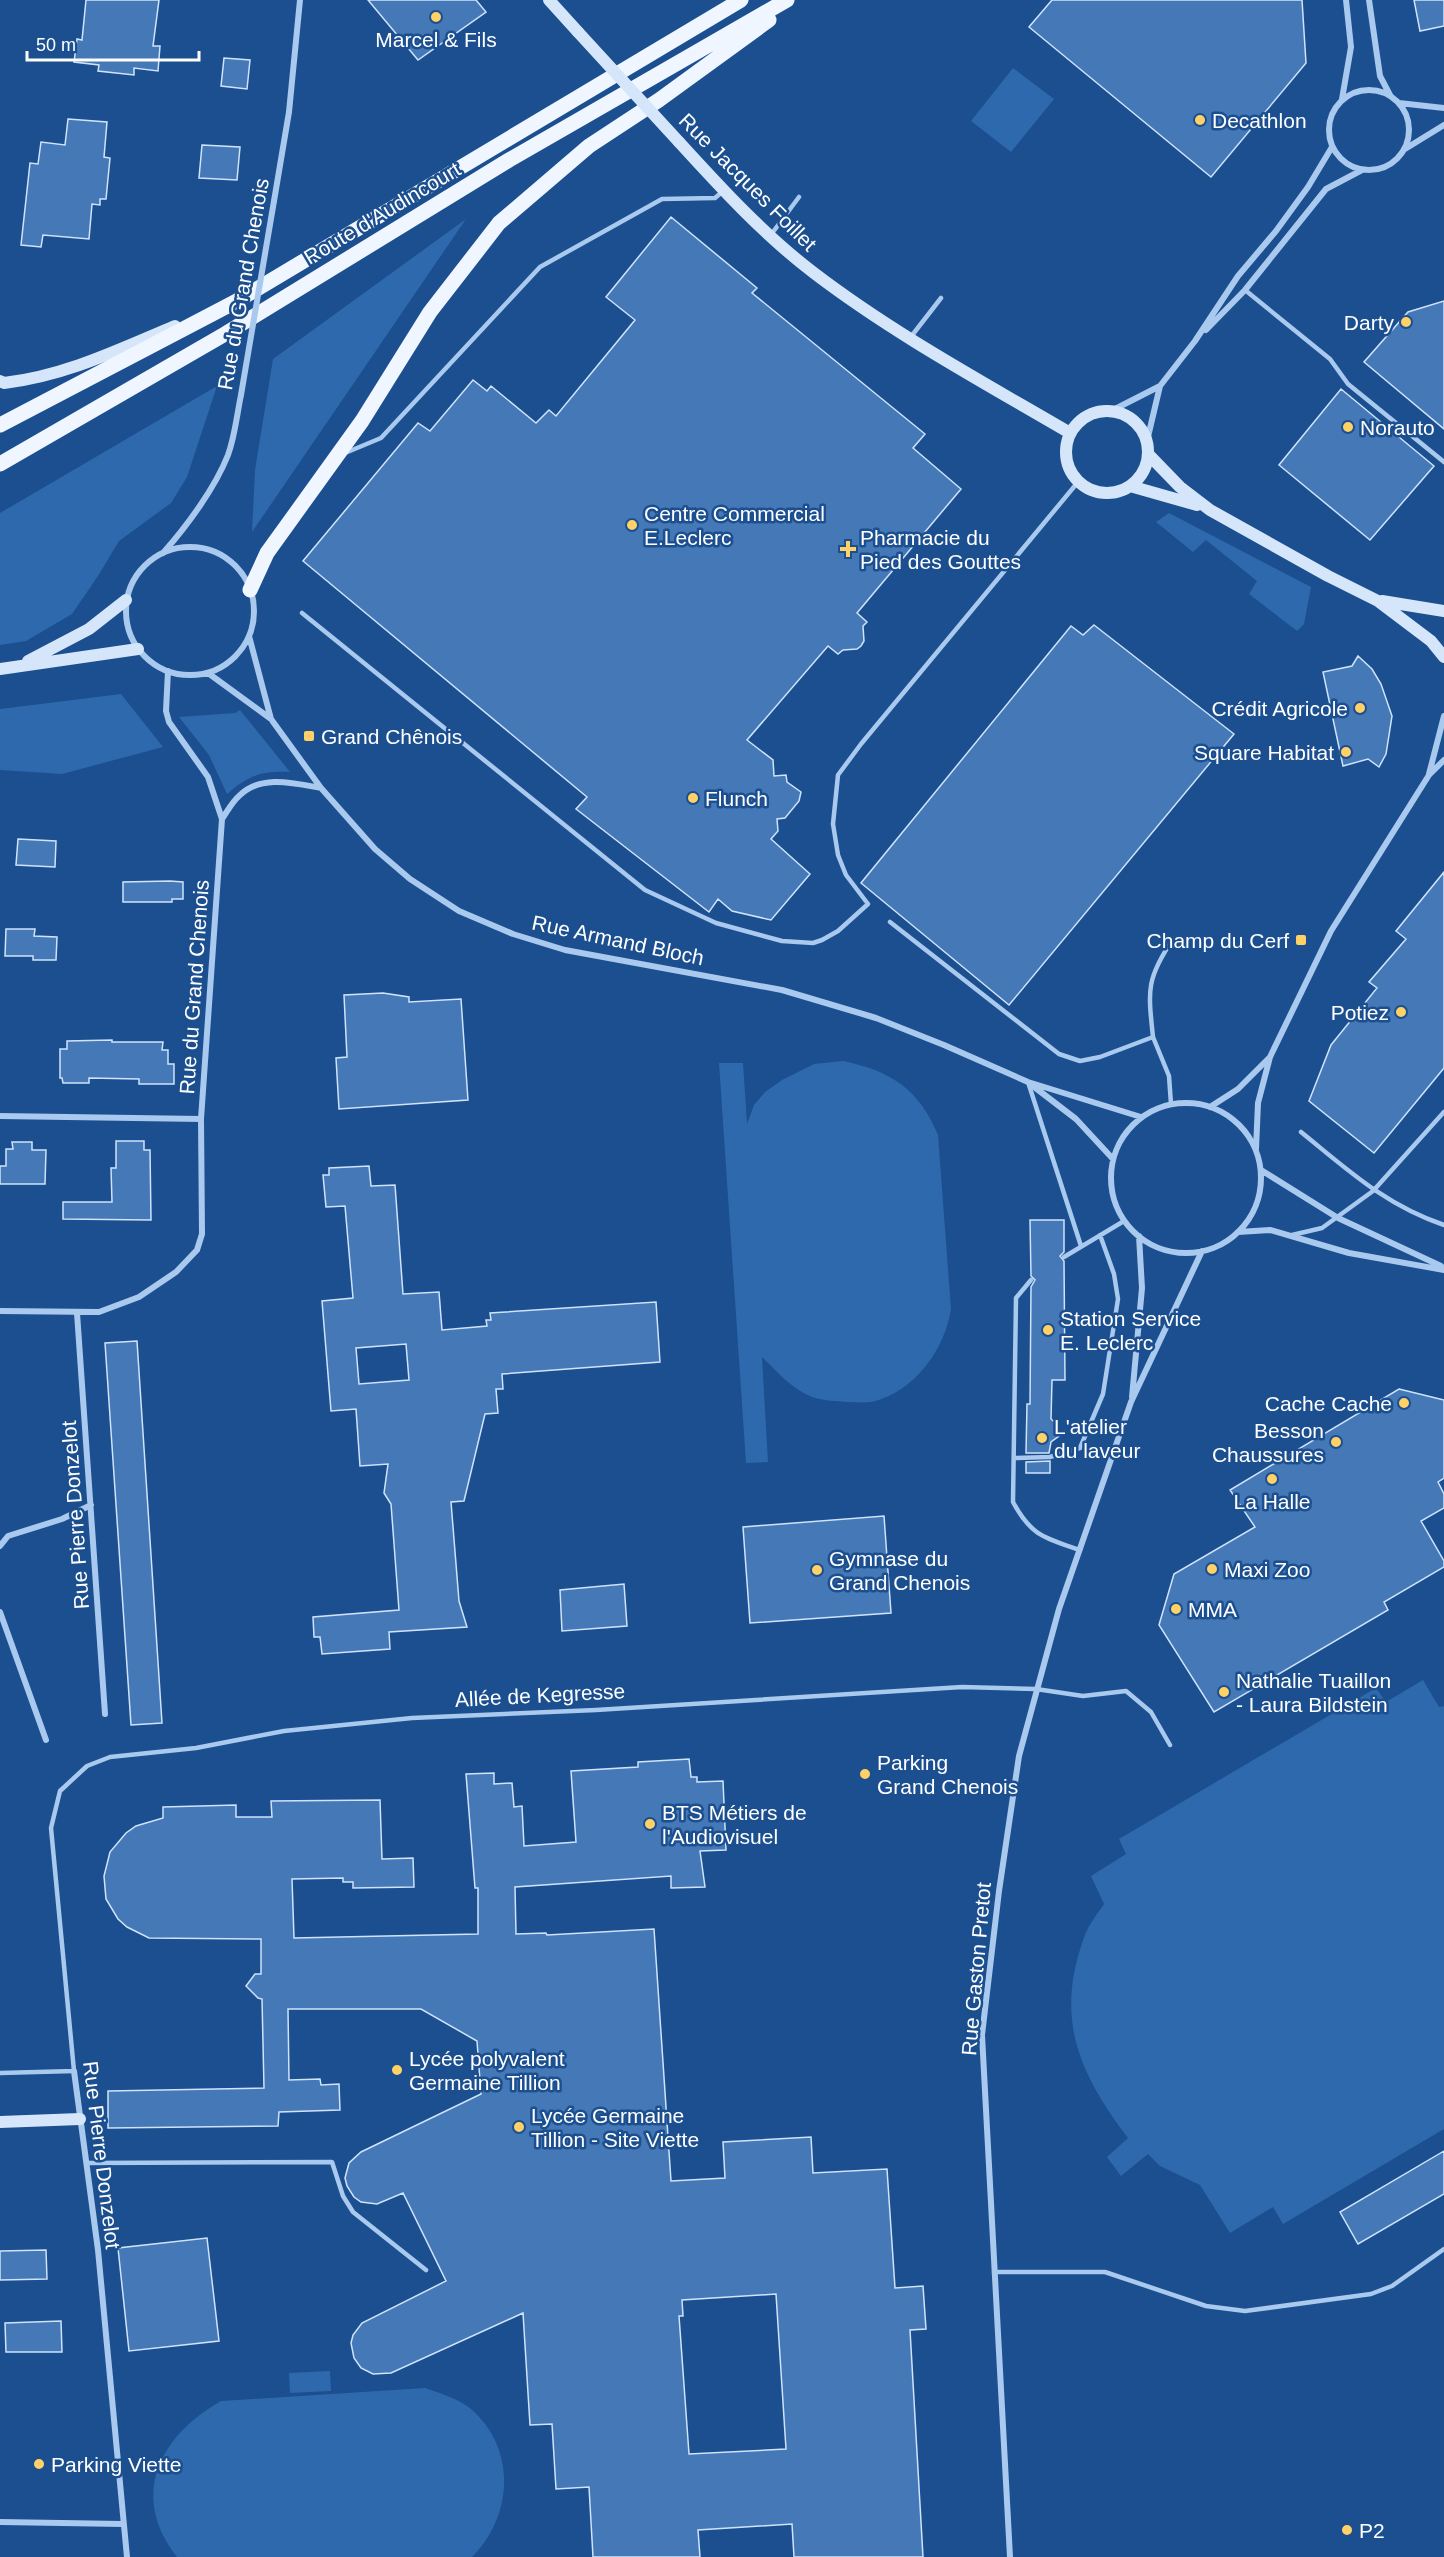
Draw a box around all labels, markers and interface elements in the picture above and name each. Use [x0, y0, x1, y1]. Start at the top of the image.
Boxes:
marker: Marcel & Fils [429, 10, 443, 24]
scale bar [27, 24, 200, 62]
place label: Marcel & Fils [375, 28, 497, 51]
text: 50 m [36, 35, 76, 55]
street label: Rue Jacques Foillet [675, 109, 821, 255]
place label: Decathlon [1212, 109, 1307, 132]
marker: Decathlon [1193, 113, 1207, 127]
street label: Route d'Audincourt [300, 157, 464, 269]
street label: Rue du Grand Chenois [213, 176, 273, 392]
place label: Darty [1344, 311, 1394, 334]
marker: Darty [1399, 315, 1413, 329]
place label: Norauto [1360, 416, 1435, 439]
marker: Norauto [1341, 420, 1355, 434]
place label: Centre Commercial E.Leclerc [644, 502, 825, 549]
marker: Centre Commercial E.Leclerc [625, 518, 639, 532]
place label: Pharmacie du Pied des Gouttes [860, 526, 1021, 573]
marker: Pharmacie du Pied des Gouttes [841, 542, 855, 556]
place label: Crédit Agricole [1211, 697, 1348, 720]
marker: Crédit Agricole [1353, 701, 1367, 715]
place label: Grand Chênois [321, 725, 462, 748]
marker: Grand Chênois [302, 729, 316, 743]
place label: Square Habitat [1194, 741, 1334, 764]
marker: Square Habitat [1339, 745, 1353, 759]
place label: Flunch [705, 787, 768, 810]
marker: Flunch [686, 791, 700, 805]
street label: Rue du Grand Chenois [175, 879, 213, 1095]
street label: Rue Armand Bloch [530, 911, 706, 969]
place label: Champ du Cerf [1147, 929, 1289, 952]
marker: Champ du Cerf [1294, 933, 1308, 947]
place label: Potiez [1331, 1001, 1389, 1024]
marker: Potiez [1394, 1005, 1408, 1019]
place label: Station Service E. Leclerc [1060, 1307, 1201, 1354]
marker: Station Service E. Leclerc [1041, 1323, 1055, 1337]
place label: Cache Cache [1265, 1392, 1392, 1415]
marker: Cache Cache [1397, 1396, 1411, 1410]
place label: L'atelier du laveur [1054, 1415, 1140, 1462]
place label: Besson Chaussures [1212, 1419, 1324, 1466]
street label: Rue Pierre Donzelot [57, 1420, 93, 1610]
marker: L'atelier du laveur [1035, 1431, 1049, 1445]
marker: Besson Chaussures [1329, 1435, 1343, 1449]
marker: La Halle [1265, 1472, 1279, 1486]
place label: La Halle [1233, 1490, 1311, 1513]
place label: Gymnase du Grand Chenois [829, 1547, 970, 1594]
place label: Maxi Zoo [1224, 1558, 1310, 1581]
marker: Maxi Zoo [1205, 1562, 1219, 1576]
marker: Gymnase du Grand Chenois [810, 1563, 824, 1577]
place label: MMA [1188, 1598, 1237, 1621]
marker: MMA [1169, 1602, 1183, 1616]
place label: Nathalie Tuaillon - Laura Bildstein [1236, 1669, 1391, 1716]
street label: Allée de Kegresse [454, 1679, 626, 1711]
marker: Nathalie Tuaillon - Laura Bildstein [1217, 1685, 1231, 1699]
place label: Parking Grand Chenois [877, 1751, 1018, 1798]
marker: Parking Grand Chenois [858, 1767, 872, 1781]
place label: BTS Métiers de l'Audiovisuel [662, 1801, 807, 1848]
marker: BTS Métiers de l'Audiovisuel [643, 1817, 657, 1831]
street label: Rue Gaston Pretot [957, 1881, 995, 2057]
place label: Lycée polyvalent Germaine Tillion [409, 2047, 565, 2094]
street label: Rue Pierre Donzelot [79, 2060, 125, 2250]
marker: Lycée polyvalent Germaine Tillion [390, 2063, 404, 2077]
place label: Lycée Germaine Tillion - Site Viette [531, 2104, 699, 2151]
marker: Lycée Germaine Tillion - Site Viette [512, 2120, 526, 2134]
place label: Parking Viette [51, 2453, 181, 2476]
marker: Parking Viette [32, 2457, 46, 2471]
place label: P2 [1359, 2519, 1385, 2542]
marker: P2 [1340, 2523, 1354, 2537]

